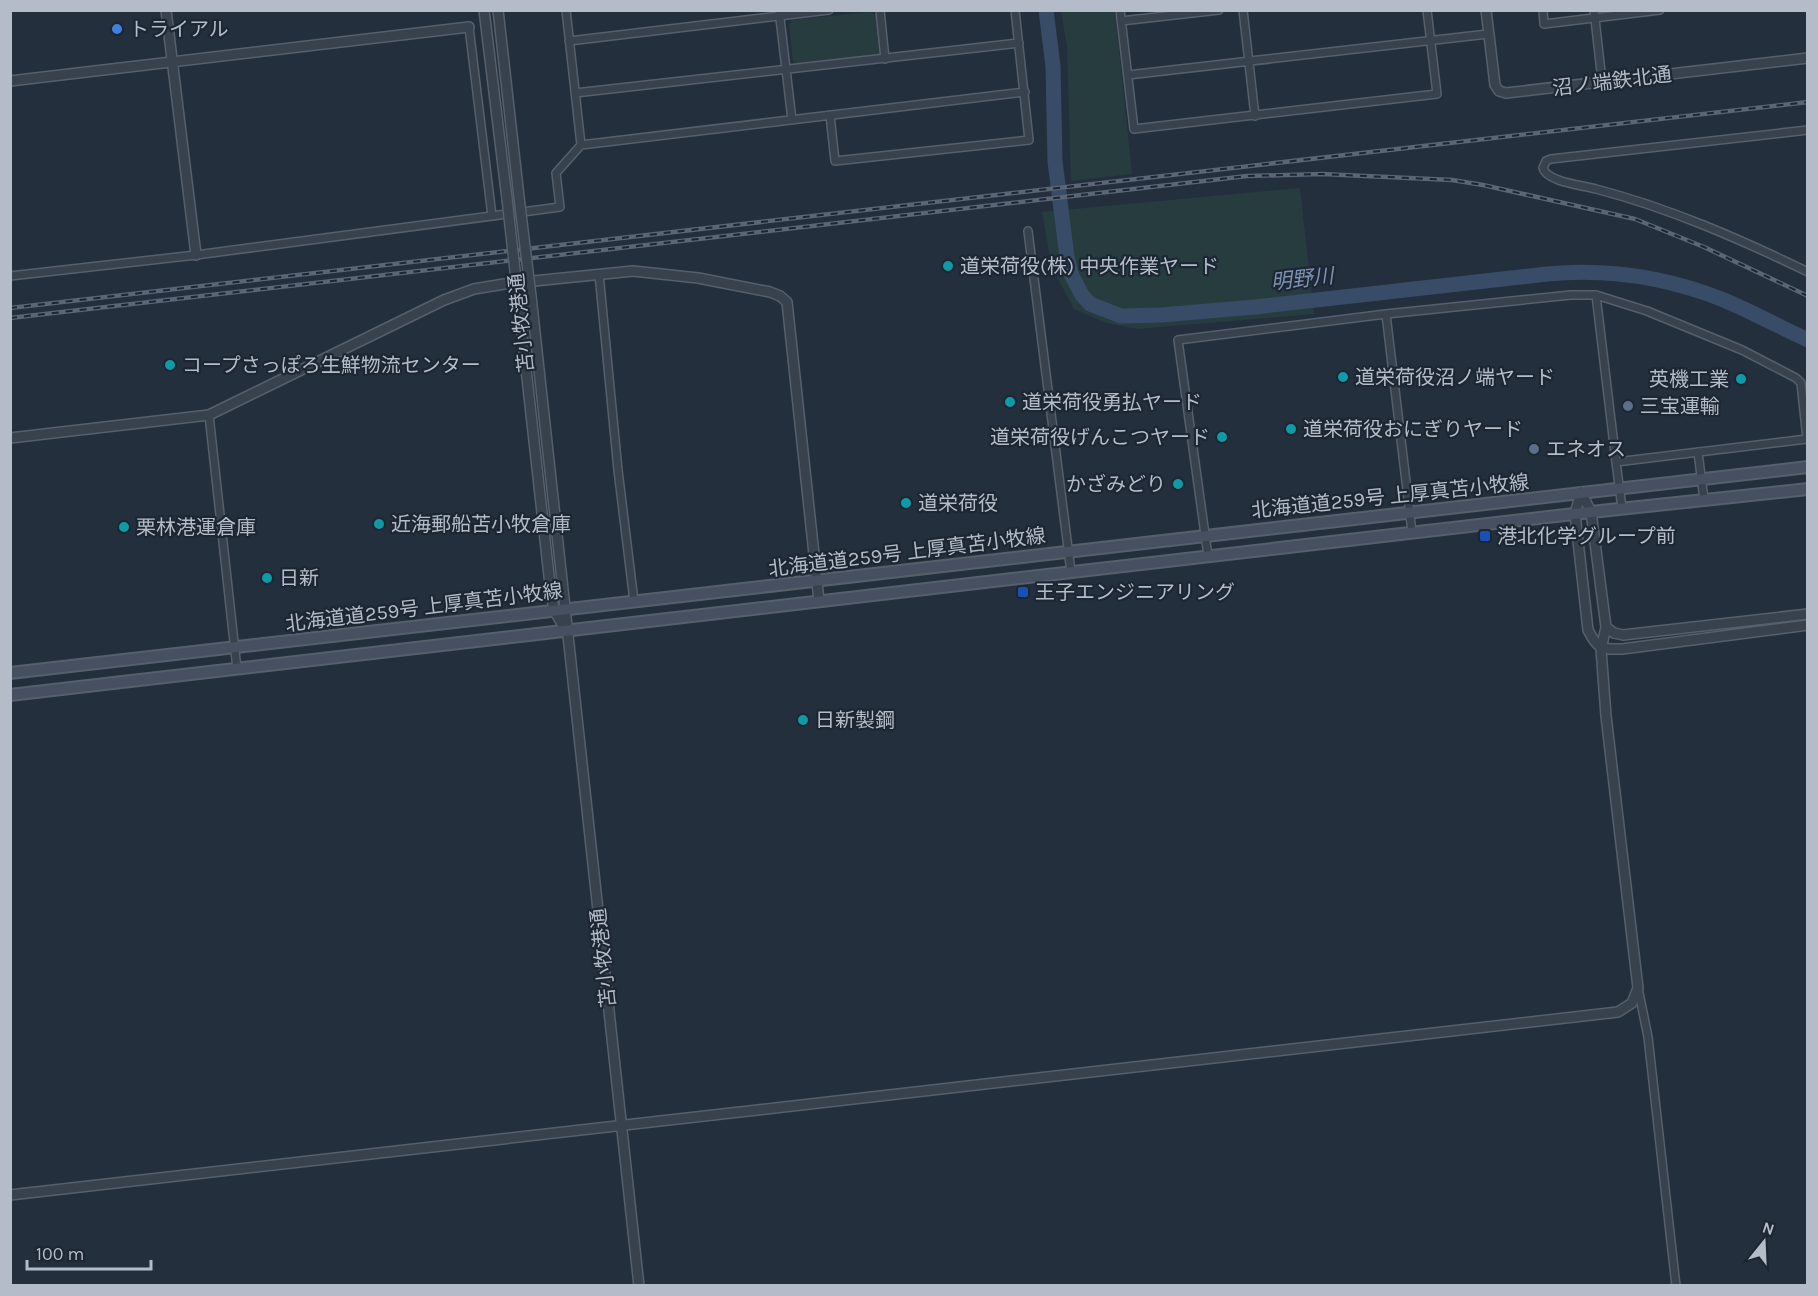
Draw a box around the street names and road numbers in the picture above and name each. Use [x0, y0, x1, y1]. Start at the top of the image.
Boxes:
street label: 沼ノ端鉄北通 [1551, 63, 1673, 100]
street label: 苫小牧港通 [505, 272, 538, 374]
street label: 北海道道259号 上厚真苫小牧線 [1250, 470, 1530, 523]
street label: 北海道道259号 上厚真苫小牧線 [767, 524, 1047, 581]
street label: 北海道道259号 上厚真苫小牧線 [284, 579, 564, 636]
street label: 苫小牧港通 [587, 907, 620, 1009]

